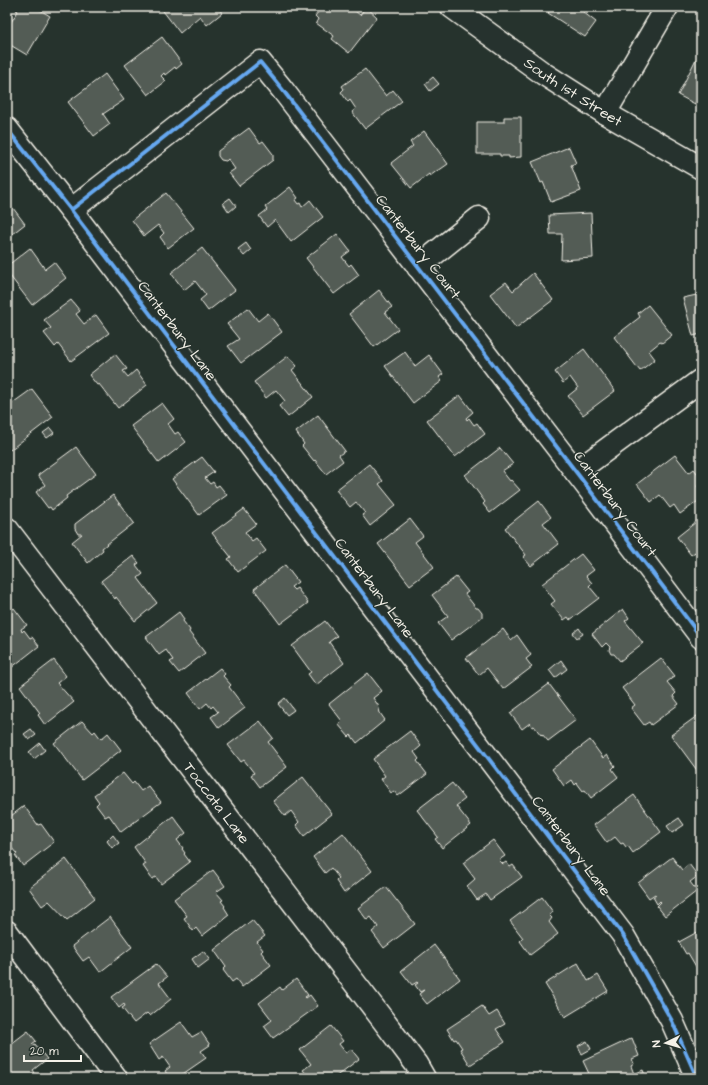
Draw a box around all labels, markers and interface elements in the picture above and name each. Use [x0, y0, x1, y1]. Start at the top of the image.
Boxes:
street label: South 1st Street [520, 52, 626, 131]
street label: Canterbury Court [370, 190, 466, 304]
street label: Canterbury Lane [132, 277, 222, 386]
street label: Canterbury Court [567, 447, 662, 562]
street label: Canterbury Lane [329, 534, 419, 643]
street label: Toccata Lane [179, 758, 255, 848]
street label: Canterbury Lane [526, 792, 616, 901]
north arrow [646, 1023, 686, 1063]
scale bar [24, 1037, 81, 1063]
text: N [649, 1040, 664, 1048]
text: 20 m [30, 1043, 59, 1060]

